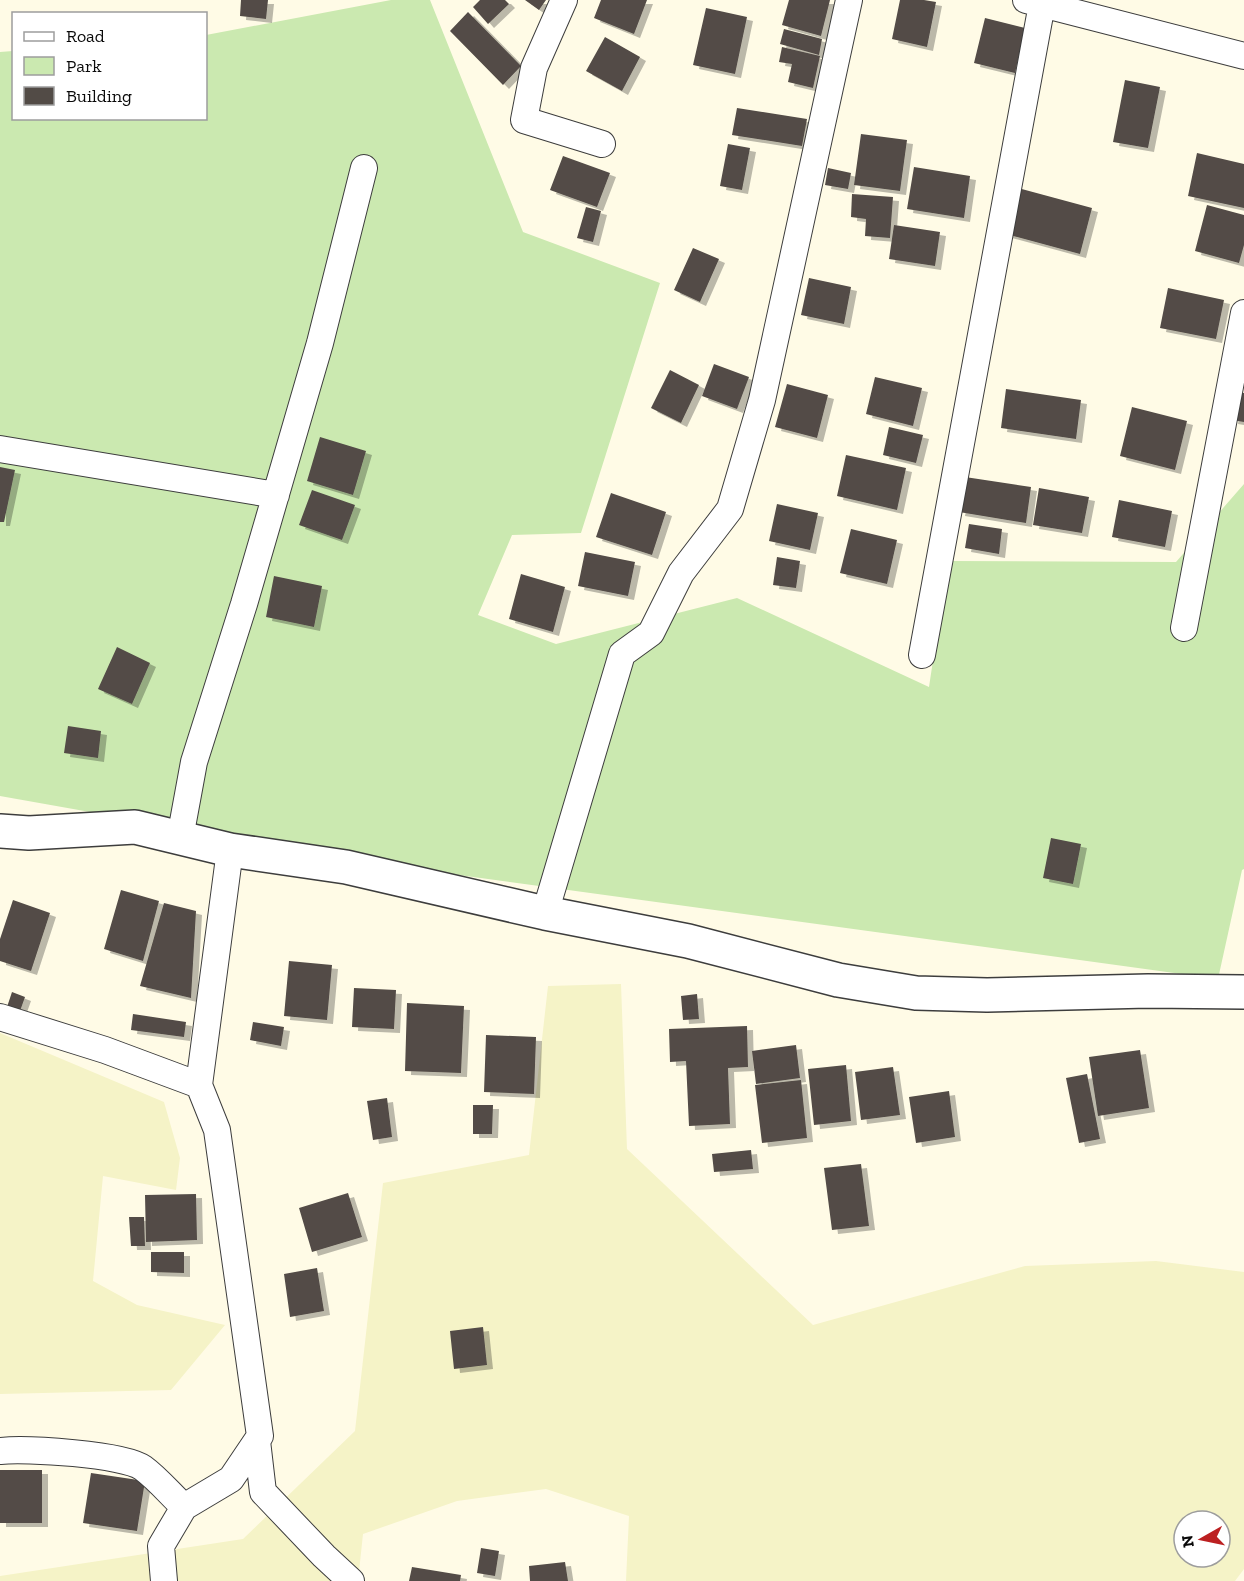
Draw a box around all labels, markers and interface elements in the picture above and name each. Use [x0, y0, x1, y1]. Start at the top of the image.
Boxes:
legend [12, 12, 207, 120]
text: Road [66, 25, 105, 47]
text: Park [66, 55, 102, 77]
text: Building [66, 85, 132, 107]
north arrow [1172, 1509, 1232, 1569]
text: N [1177, 1534, 1198, 1549]

